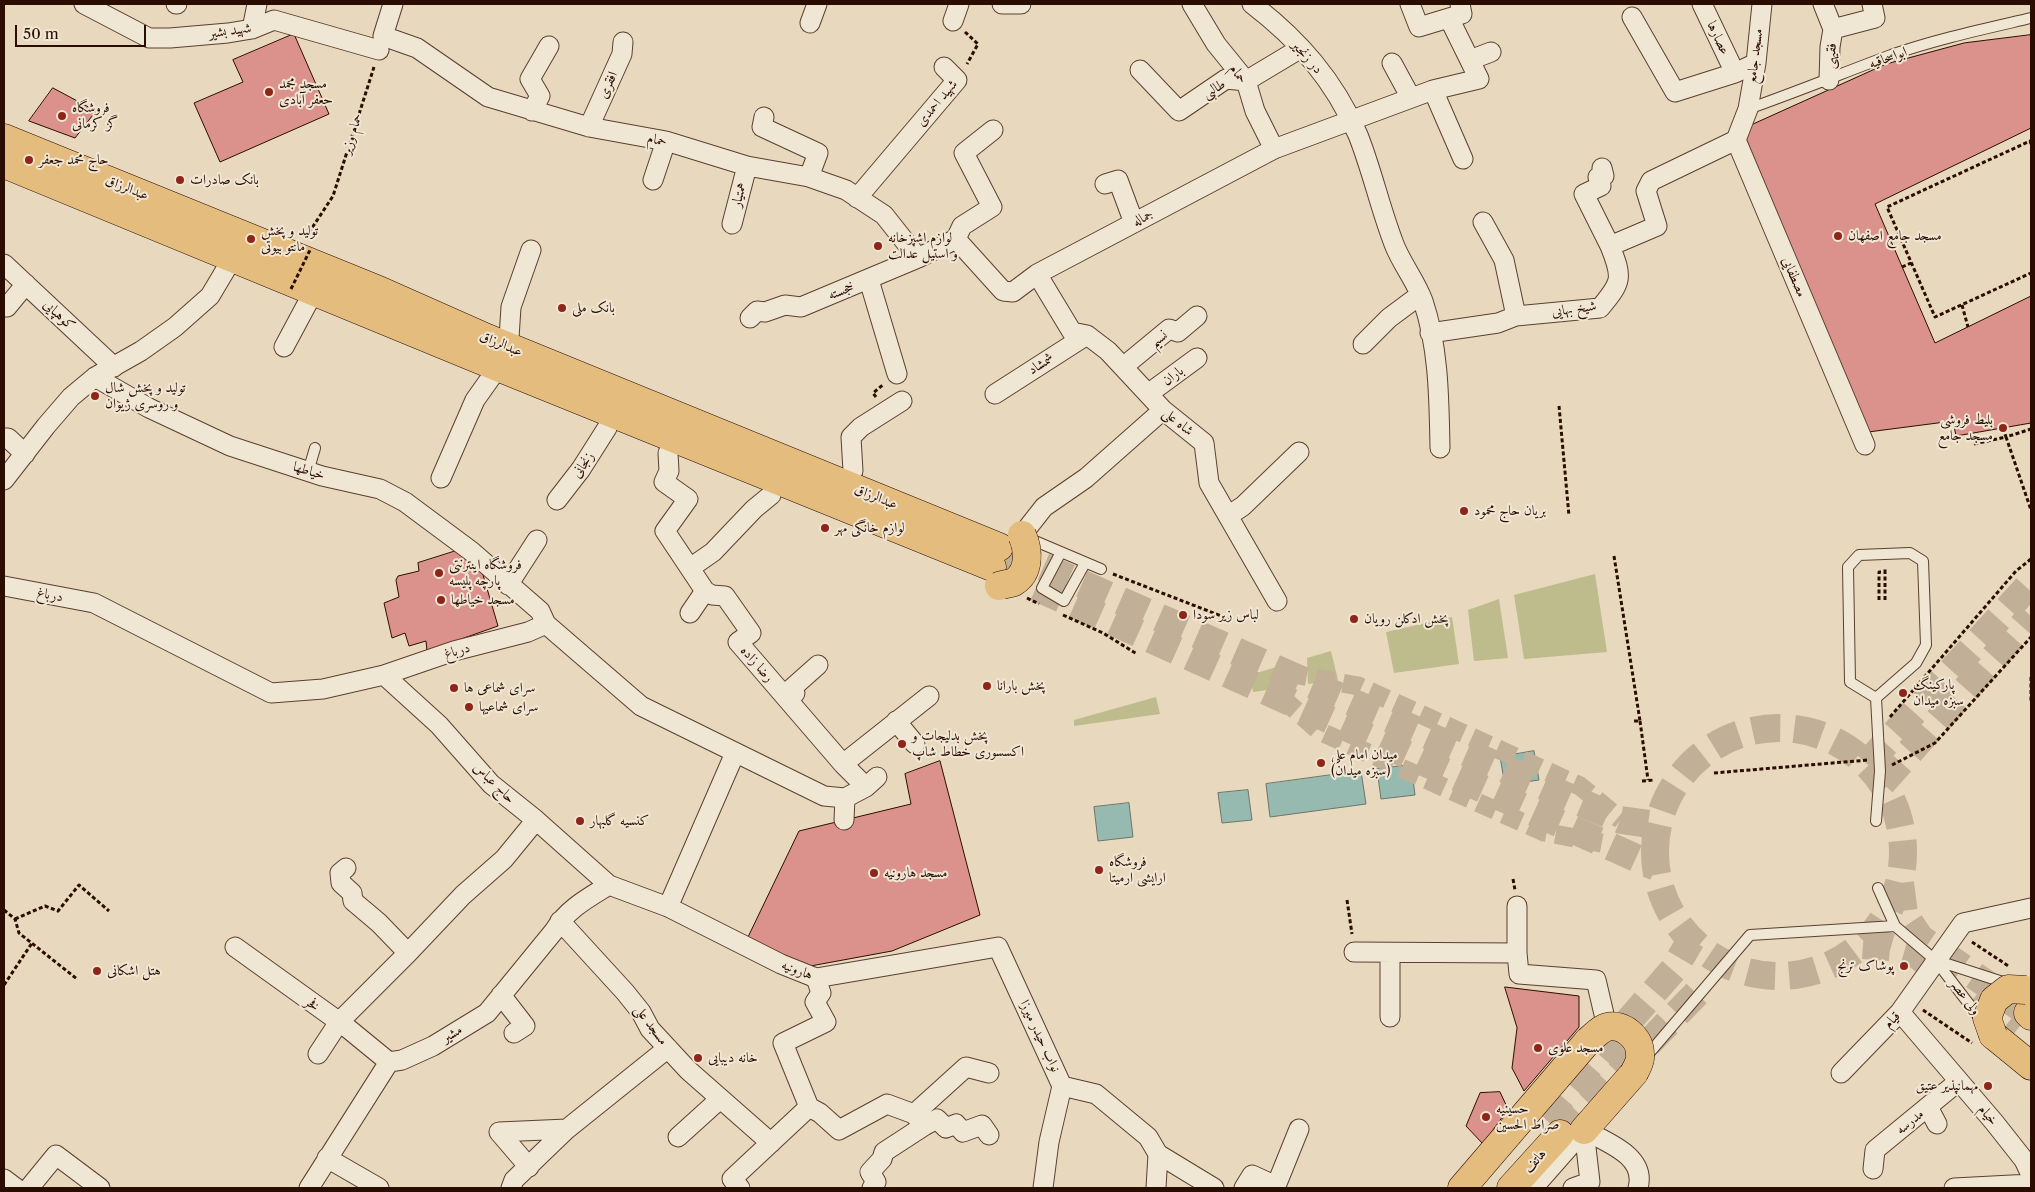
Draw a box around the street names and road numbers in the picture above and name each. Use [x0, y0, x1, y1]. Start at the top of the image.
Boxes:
street label: عصارها [1703, 19, 1733, 57]
street label: شهید بشیر [208, 20, 252, 42]
street label: مسجد جامع [1743, 28, 1767, 84]
street label: در زنجیر [1288, 37, 1326, 77]
street label: فقیهی [1822, 42, 1840, 70]
street label: ابواسحاقیه [1867, 43, 1909, 73]
street label: حمام [1225, 61, 1251, 87]
street label: افقری [595, 69, 621, 101]
street label: شهید احمدی [913, 76, 961, 130]
street label: طالبی [1200, 76, 1228, 102]
street label: حمام وزیر [338, 111, 366, 157]
street label: حمام [646, 130, 668, 150]
street label: عبدالرزاق [103, 172, 151, 204]
street label: همتیار [728, 181, 750, 209]
street label: جماله [1130, 206, 1156, 230]
street label: مصطفایی [1778, 254, 1810, 300]
street label: خجسته [826, 278, 856, 304]
street label: کوهپایی [40, 296, 78, 334]
street label: شیخ بهایی [1551, 298, 1597, 320]
street label: عبدالرزاق [477, 327, 525, 361]
street label: نسیم [1147, 327, 1171, 351]
street label: شمشاد [1025, 350, 1057, 378]
street label: باران [1159, 363, 1187, 389]
street label: شاه علی [1159, 405, 1197, 439]
street label: زنجانی [568, 449, 598, 481]
street label: خیاطها [291, 458, 327, 484]
street label: عبدالرزاق [852, 481, 900, 513]
street label: درباغ [35, 584, 65, 606]
street label: درباغ [442, 639, 472, 663]
street label: رضا زاده [737, 642, 777, 686]
street label: حاج عباس [470, 759, 518, 807]
street label: هارونیه [779, 956, 815, 984]
street label: ولی عصر [1946, 976, 1984, 1018]
street label: فخر [302, 993, 322, 1015]
street label: نواب حیدر میرزا [1016, 997, 1064, 1075]
street label: مسجد علی [630, 1002, 672, 1048]
street label: قیام [1880, 1008, 1904, 1032]
street label: مشیر [439, 1021, 465, 1047]
street label: خیام [1974, 1101, 2002, 1129]
street label: مدرسه [1893, 1106, 1927, 1138]
street label: هاتف [1520, 1146, 1550, 1176]

